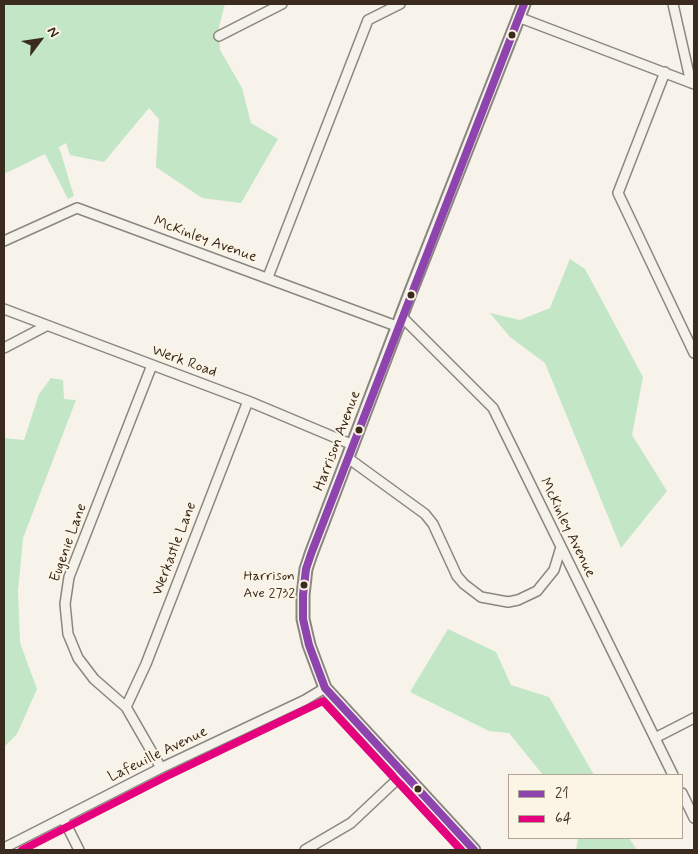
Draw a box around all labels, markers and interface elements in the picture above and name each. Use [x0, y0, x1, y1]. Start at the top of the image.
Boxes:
north arrow [15, 15, 65, 65]
text: N [43, 24, 63, 41]
unlabelled marker [507, 30, 517, 40]
street label: McKinley Avenue [151, 213, 259, 267]
unlabelled marker [406, 290, 416, 300]
street label: Werk Road [149, 342, 219, 382]
street label: Harrison Avenue [311, 388, 365, 494]
unlabelled marker [354, 425, 364, 435]
street label: McKinley Avenue [535, 475, 599, 581]
street label: Werkastle Lane [149, 500, 201, 598]
street label: Eugenie Lane [46, 501, 92, 585]
place label: Harrison Ave 2732 [243, 569, 295, 602]
marker: Harrison Ave 2732 [299, 580, 309, 590]
street label: Lafeuille Avenue [105, 723, 211, 787]
legend [508, 774, 683, 839]
unlabelled marker [413, 784, 423, 794]
text: 21 [555, 784, 569, 804]
text: 64 [555, 809, 572, 829]

